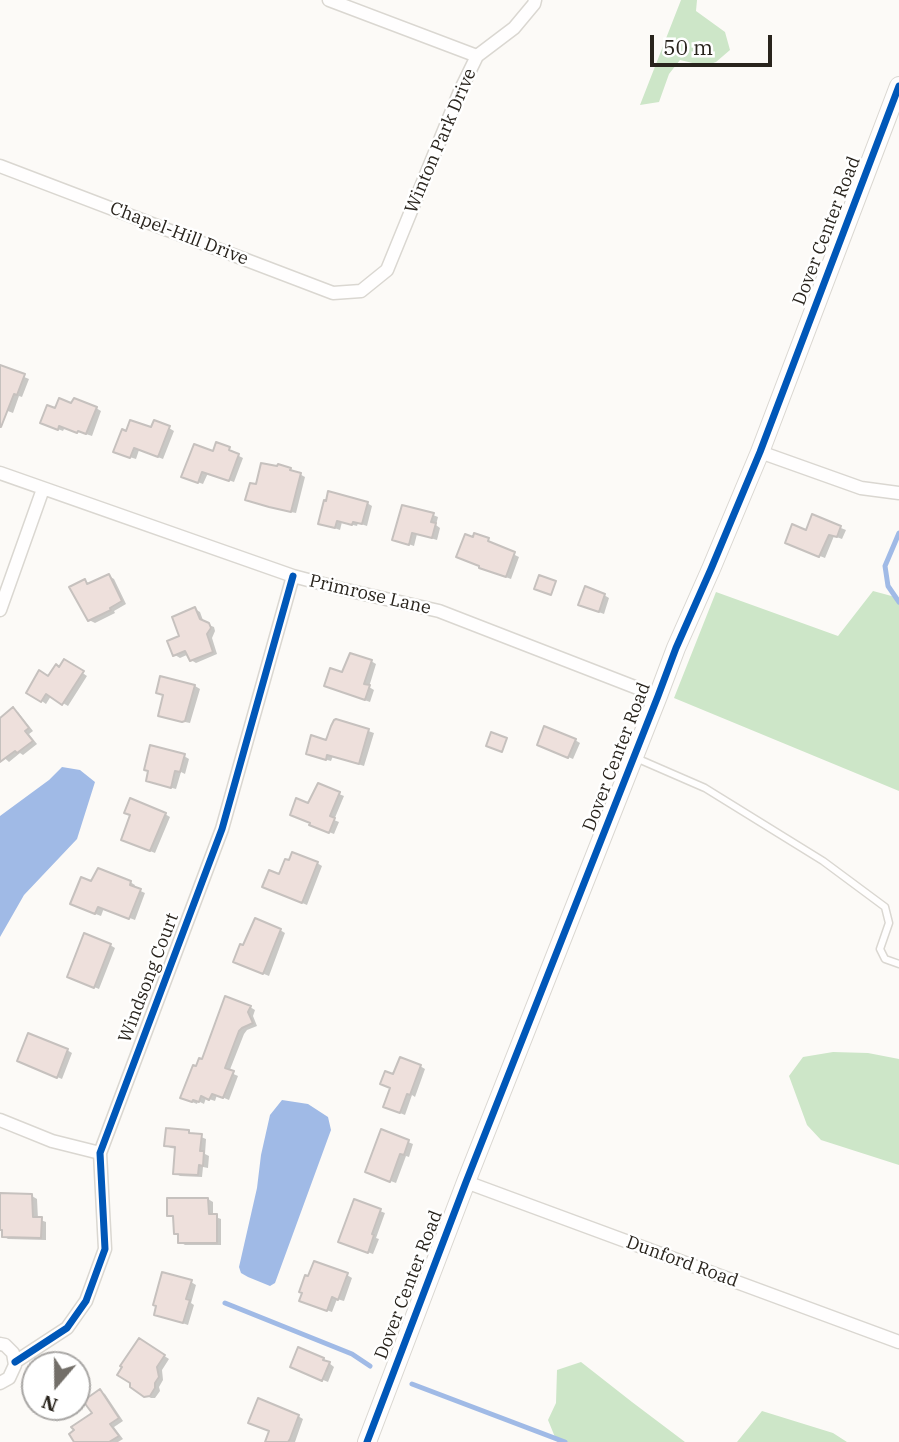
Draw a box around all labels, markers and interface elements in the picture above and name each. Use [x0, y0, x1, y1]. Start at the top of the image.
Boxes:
scale bar [654, 21, 776, 65]
text: 50 m [663, 33, 713, 61]
street label: Winton Park Drive [401, 65, 481, 217]
street label: Dover Center Road [789, 154, 865, 308]
street label: Chapel-Hill Drive [107, 198, 251, 270]
street label: Primrose Lane [307, 570, 433, 620]
street label: Dover Center Road [579, 680, 655, 834]
street label: Windsong Court [114, 910, 184, 1046]
street label: Dover Center Road [371, 1208, 447, 1362]
street label: Dunford Road [623, 1232, 741, 1292]
north arrow [21, 1351, 91, 1421]
text: N [38, 1390, 61, 1418]

